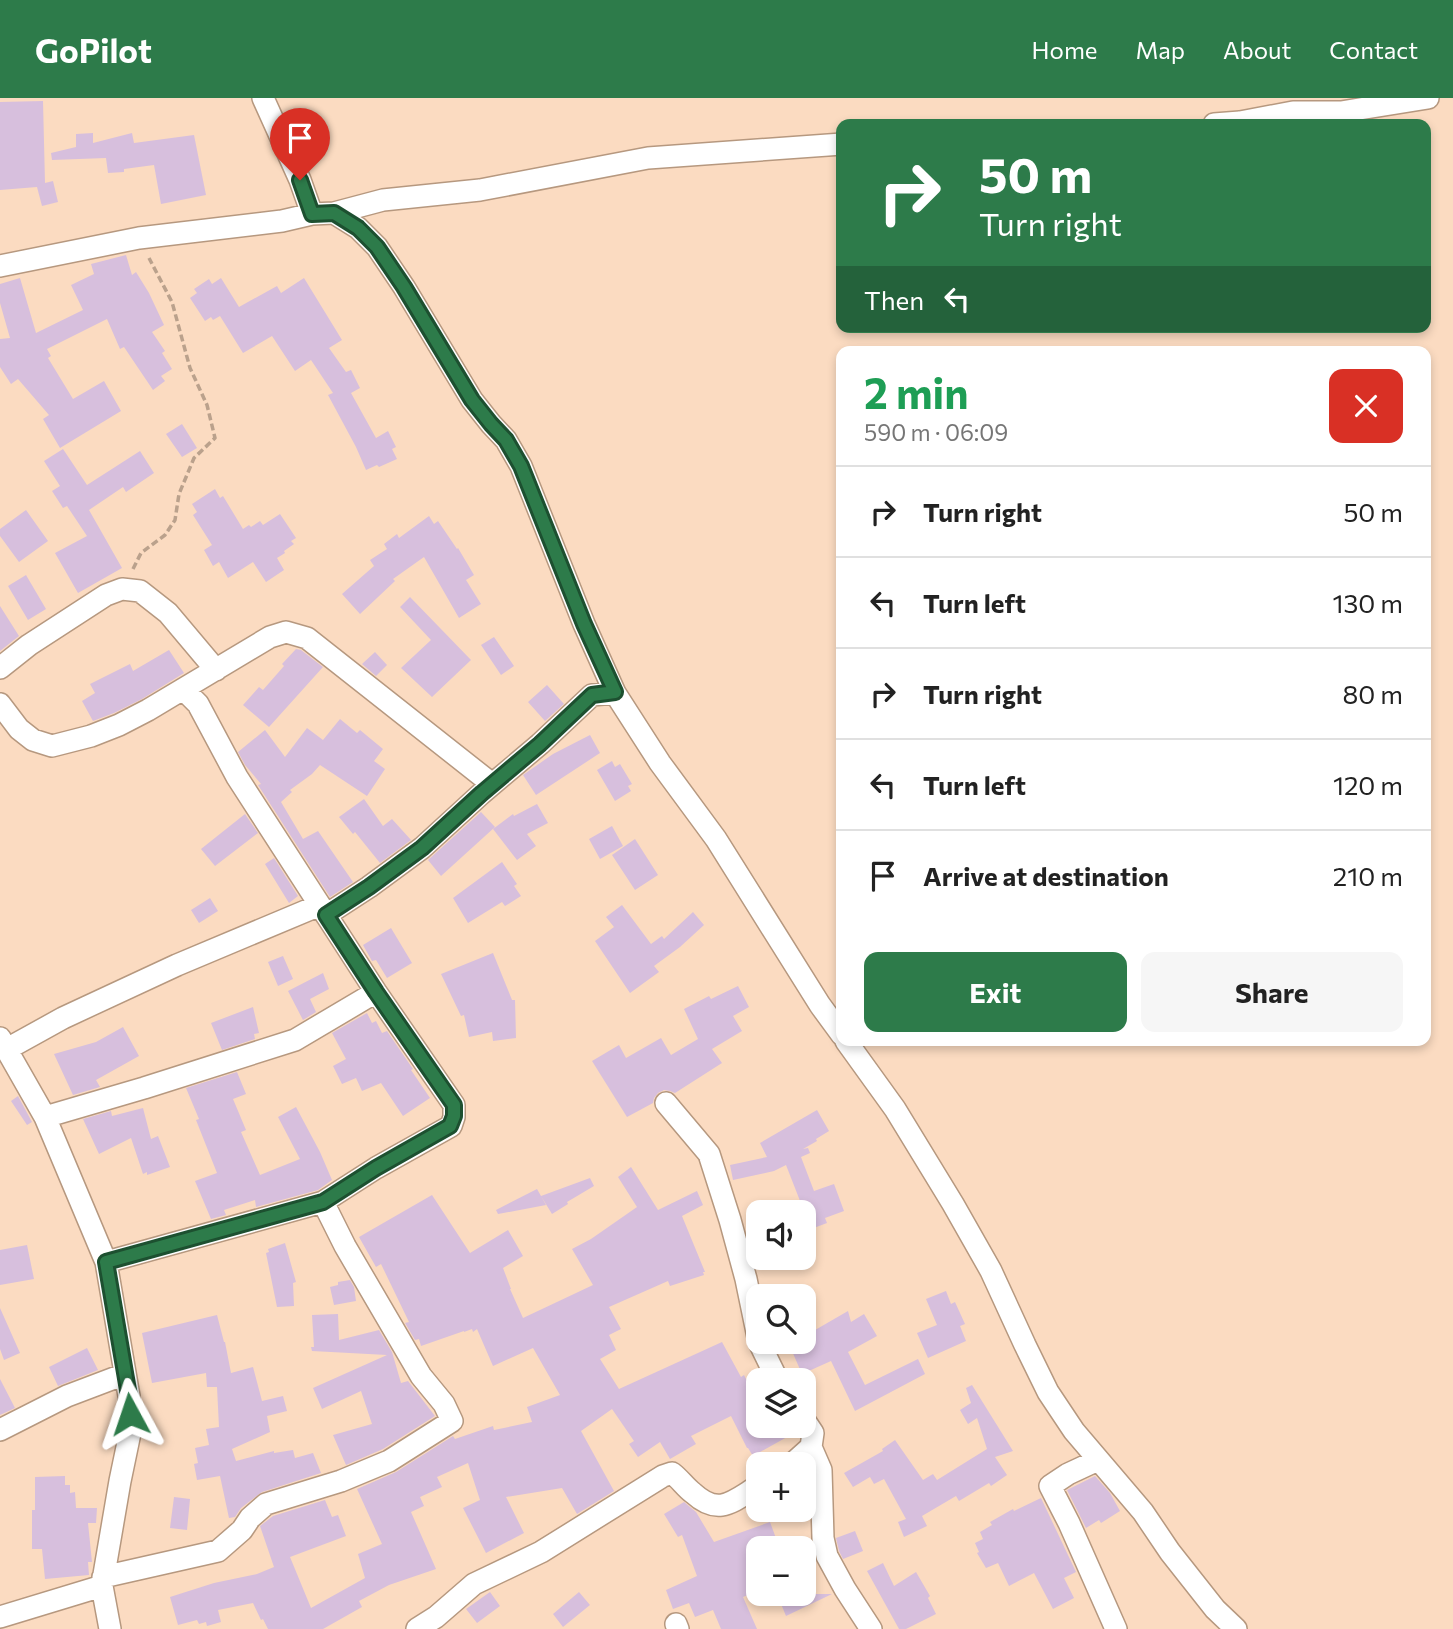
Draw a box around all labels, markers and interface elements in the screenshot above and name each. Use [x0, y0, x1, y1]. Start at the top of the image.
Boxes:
text: GoPilot [35, 29, 152, 70]
text: Home [1032, 35, 1098, 64]
text: Map [1136, 35, 1185, 64]
text: About [1223, 35, 1291, 64]
text: Contact [1329, 35, 1418, 64]
pin [270, 108, 330, 180]
icon: arrive [281, 119, 319, 157]
text: 50 m [979, 143, 1092, 203]
icon: right [864, 147, 955, 238]
text: Turn right [979, 203, 1122, 243]
icon: left [938, 280, 976, 318]
text: Then [864, 284, 924, 315]
text: 2 min [864, 366, 969, 418]
button: close [1329, 369, 1403, 443]
text: 590 m · 06:09 [864, 418, 1008, 446]
icon: right [864, 493, 902, 531]
text: Turn right [923, 496, 1042, 527]
text: 50 m [1343, 496, 1403, 527]
icon: left [864, 584, 902, 622]
text: Turn left [923, 587, 1026, 618]
text: 130 m [1332, 587, 1403, 618]
icon: right [864, 675, 902, 713]
text: Turn right [923, 678, 1042, 709]
text: 80 m [1343, 678, 1403, 709]
icon: left [864, 766, 902, 804]
text: Turn left [923, 769, 1026, 800]
text: 120 m [1333, 769, 1403, 800]
icon: arrive [864, 857, 902, 895]
text: Arrive at destination [923, 860, 1169, 891]
text: 210 m [1333, 860, 1403, 891]
button: Exit [864, 952, 1127, 1032]
button: Share [1141, 952, 1403, 1032]
map controls [746, 1200, 816, 1606]
button: sound [746, 1200, 816, 1270]
button: search [746, 1284, 816, 1354]
button: layers [746, 1368, 816, 1438]
position arrow [93, 1377, 167, 1451]
button: + [746, 1452, 816, 1522]
button: − [746, 1536, 816, 1606]

